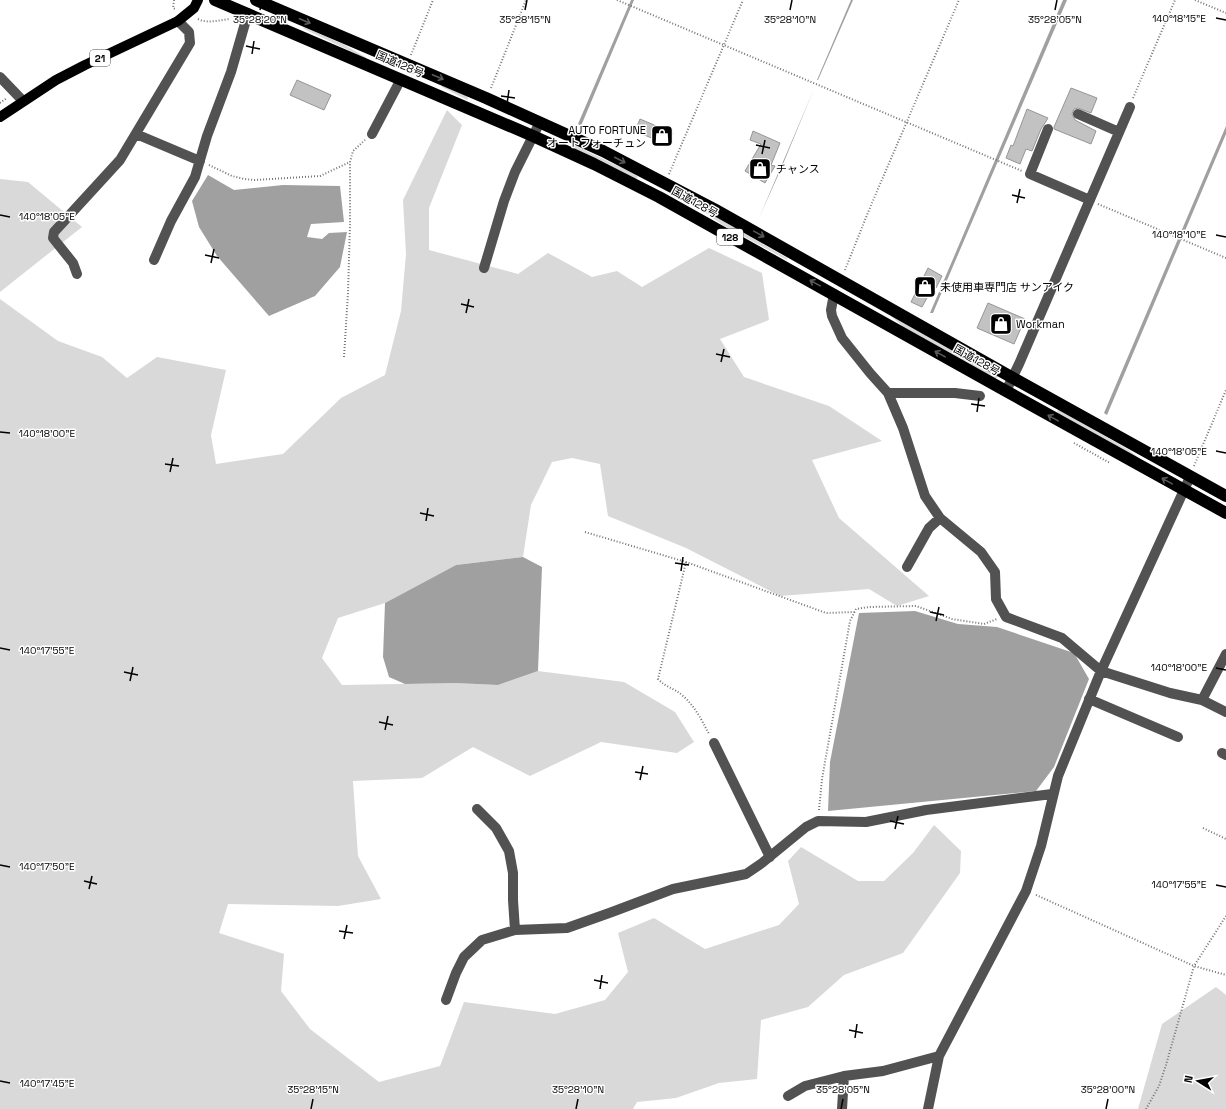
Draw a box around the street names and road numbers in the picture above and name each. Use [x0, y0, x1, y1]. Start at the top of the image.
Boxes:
street label: 国道128号 [374, 48, 426, 80]
road number: 21 [90, 50, 110, 66]
street label: 国道128号 [669, 183, 721, 221]
road number: 128 [717, 229, 743, 245]
street label: 国道128号 [951, 341, 1003, 379]

